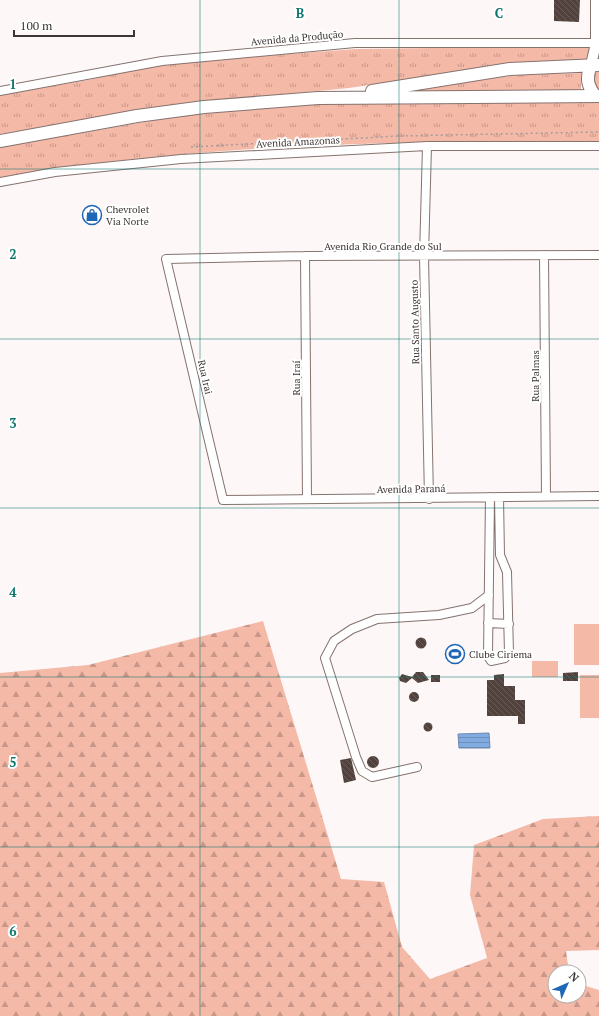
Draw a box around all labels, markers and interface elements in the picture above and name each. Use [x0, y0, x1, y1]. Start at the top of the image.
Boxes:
text: B [296, 4, 304, 22]
text: C [495, 4, 503, 22]
scale bar [14, 12, 134, 38]
text: 100 m [20, 18, 53, 33]
street label: Avenida da Produção [250, 27, 344, 49]
text: 1 [9, 75, 17, 93]
street label: Avenida Amazonas [256, 133, 340, 151]
place label: Chevrolet Via Norte [106, 203, 150, 228]
shop icon: Chevrolet Via Norte [81, 204, 103, 226]
street label: Avenida Rio Grande do Sul [324, 240, 442, 253]
text: 2 [9, 245, 17, 263]
street label: Rua Santo Augusto [408, 279, 422, 364]
street label: Rua Palmas [529, 350, 542, 402]
street label: Rua Irai [195, 358, 215, 396]
street label: Rua Iraí [290, 360, 303, 396]
text: 3 [9, 414, 17, 432]
street label: Avenida Paraná [376, 482, 446, 496]
text: 4 [9, 583, 17, 601]
sports icon: Clube Ciriema [444, 643, 466, 665]
place label: Clube Ciriema [469, 648, 532, 661]
text: 5 [9, 753, 17, 771]
text: 6 [9, 922, 17, 940]
north arrow [547, 964, 587, 1004]
text: N [566, 969, 582, 985]

